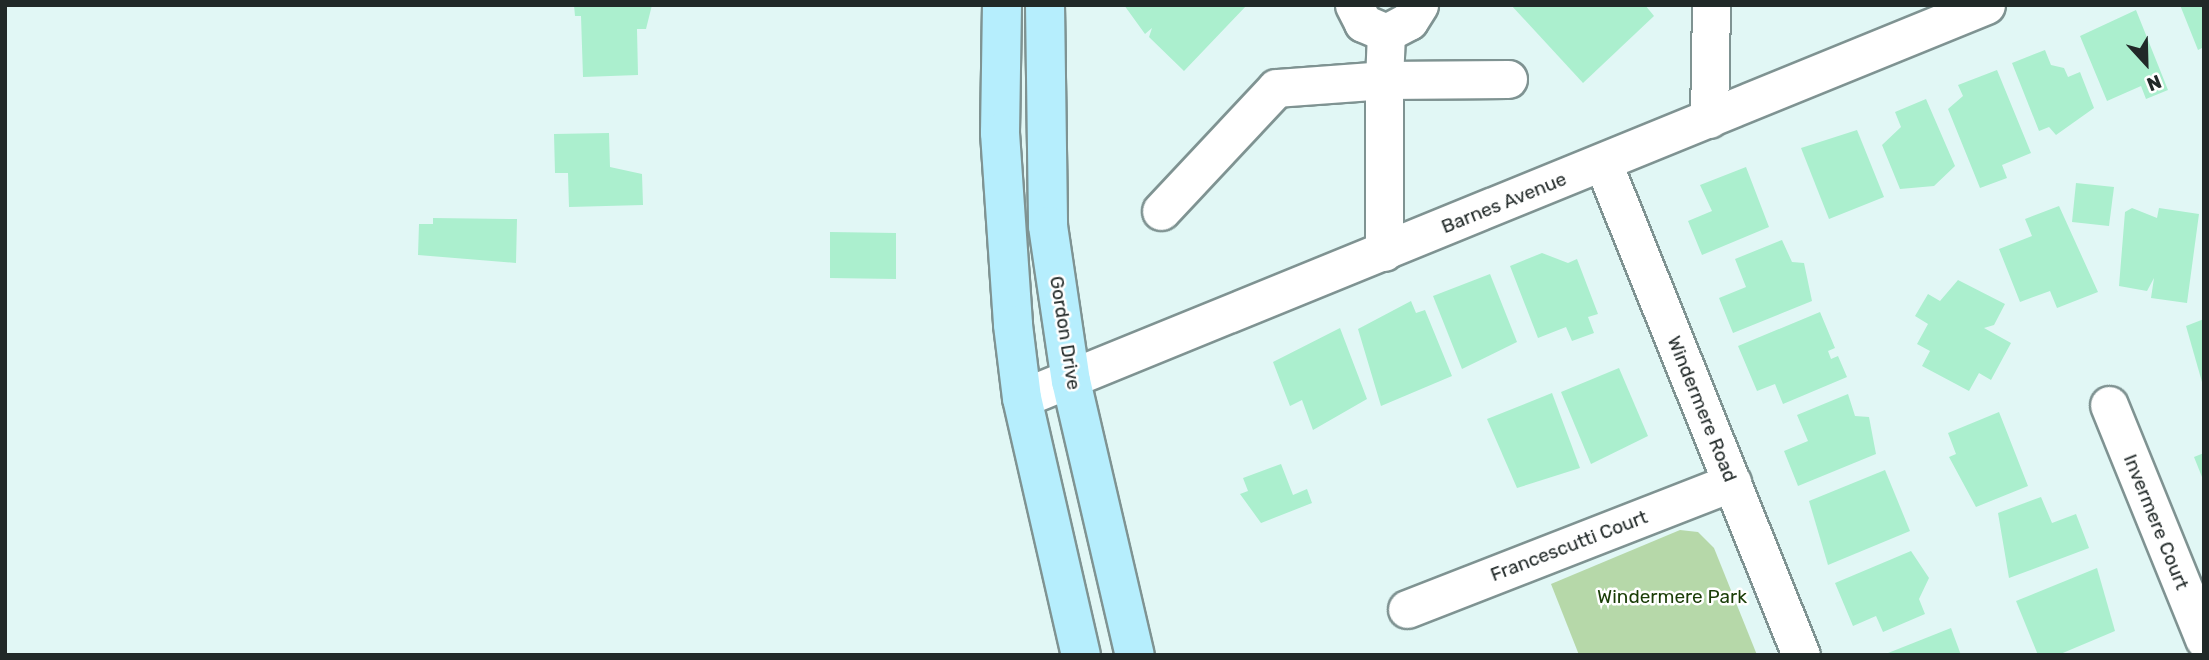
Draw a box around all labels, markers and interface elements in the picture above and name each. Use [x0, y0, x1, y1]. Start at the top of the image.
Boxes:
north arrow [2111, 28, 2181, 98]
text: N [2143, 70, 2165, 96]
street label: Barnes Avenue [1438, 167, 1570, 239]
street label: Gordon Drive [1045, 274, 1085, 392]
street label: Windermere Road [1662, 333, 1742, 485]
street label: Invermere Court [2118, 451, 2194, 593]
street label: Francescutti Court [1487, 506, 1651, 586]
park label: Windermere Park [1597, 586, 1747, 608]

